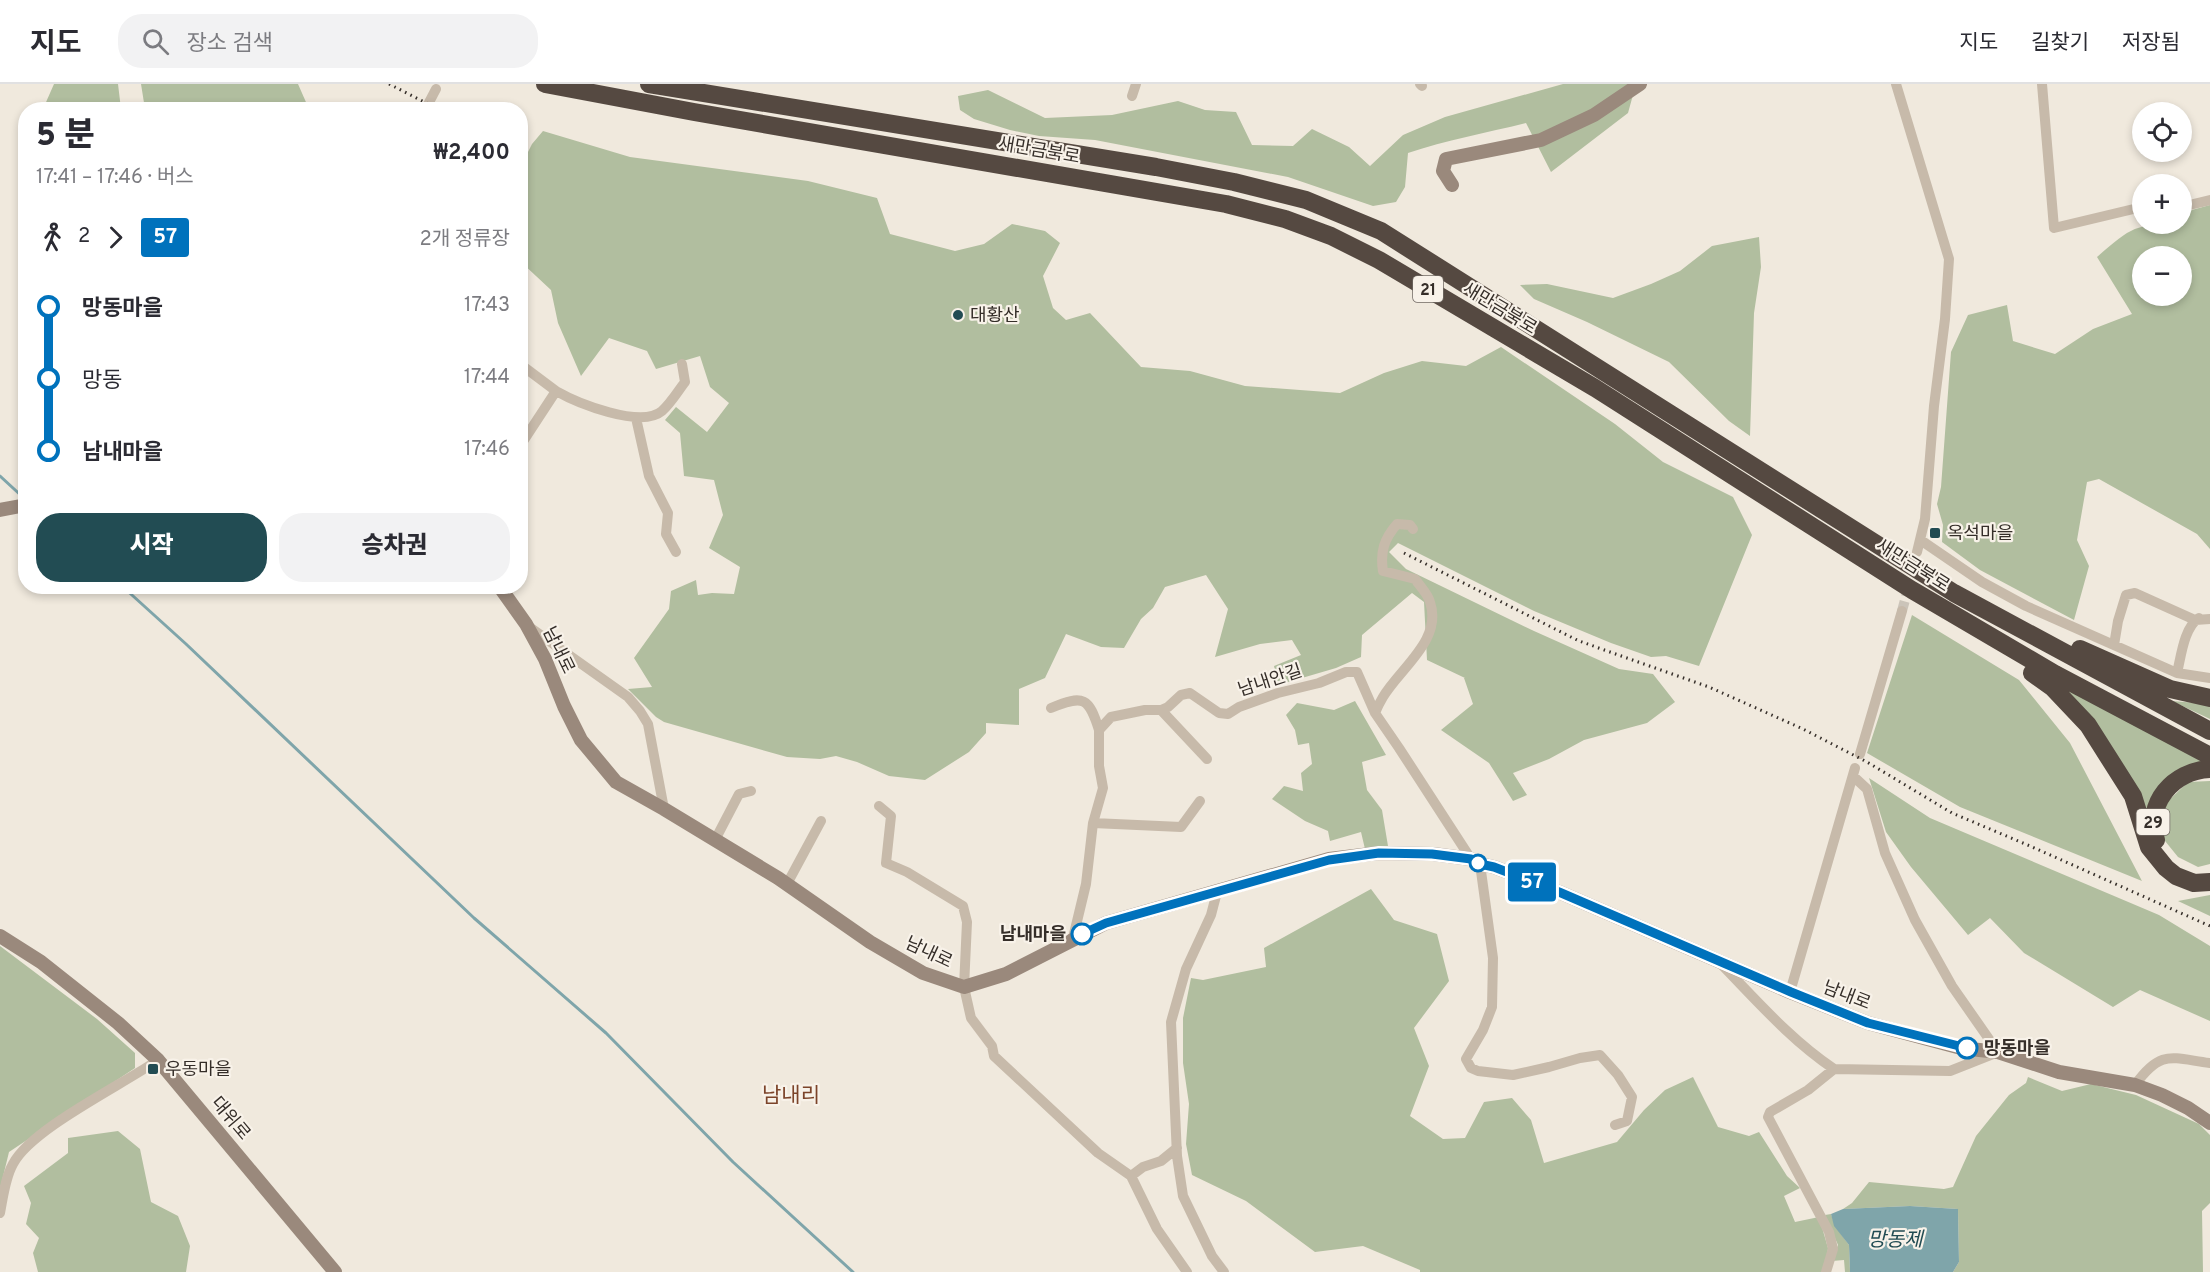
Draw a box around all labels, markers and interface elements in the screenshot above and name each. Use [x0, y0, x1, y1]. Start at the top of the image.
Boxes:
search box [118, 14, 538, 68]
icon: search [139, 25, 172, 58]
text: 지도 [30, 27, 82, 63]
text: 지도 [1959, 30, 1998, 57]
text: 길찾기 [2031, 30, 2089, 57]
text: 저장됨 [2122, 30, 2180, 57]
text: 장소 검색 [187, 31, 273, 58]
map controls [2132, 102, 2192, 306]
button: locate [2132, 102, 2192, 162]
text: 5 분 [36, 116, 95, 158]
street label: 새만금북로 [996, 133, 1082, 170]
text: ₩2,400 [433, 140, 510, 167]
text: 17:41 – 17:46 · 버스 [36, 165, 194, 191]
button: + [2132, 174, 2192, 234]
icon: walk [36, 221, 69, 254]
icon: forward [99, 221, 132, 254]
text: 2 [78, 224, 90, 250]
text: 57 [153, 224, 177, 251]
text: 2개 정류장 [419, 227, 510, 253]
button: − [2132, 246, 2192, 306]
road number: 21 [1413, 276, 1443, 302]
street label: 새만금북로 [1458, 278, 1541, 340]
text: 17:43 [464, 293, 510, 319]
text: 망동마을 [82, 296, 163, 323]
place label: 대황산 [970, 305, 1020, 328]
marker: 대황산 [951, 308, 965, 322]
text: 17:44 [464, 365, 510, 391]
text: 망동 [82, 368, 122, 395]
text: 17:46 [464, 437, 510, 463]
text: 남내마을 [82, 440, 163, 467]
button: 시작 [36, 513, 267, 582]
button: 승차권 [279, 513, 510, 582]
place label: 옥석마을 [1947, 523, 2013, 546]
marker: 옥석마을 [1928, 526, 1942, 540]
street label: 새만금북로 [1871, 535, 1953, 598]
street label: 남내로 [536, 623, 579, 678]
street label: 남내안길 [1235, 660, 1306, 703]
road number: 29 [2136, 809, 2170, 835]
unlabelled marker [1469, 854, 1487, 872]
line badge: 57 [1505, 862, 1559, 902]
text: 57 [1520, 869, 1544, 896]
marker: 남내마을 [1071, 923, 1093, 945]
place label: 남내마을 [1000, 924, 1066, 947]
street label: 남내로 [901, 932, 956, 974]
street label: 남내로 [1819, 977, 1874, 1016]
marker: 망동마을 [1956, 1037, 1978, 1059]
place label: 망동마을 [1984, 1038, 2050, 1061]
place label: 우동마을 [165, 1059, 231, 1082]
marker: 우동마을 [146, 1062, 160, 1076]
district label: 남내리 [762, 1083, 820, 1110]
street label: 대위로 [205, 1093, 255, 1145]
water label: 망동제 [1867, 1228, 1925, 1254]

